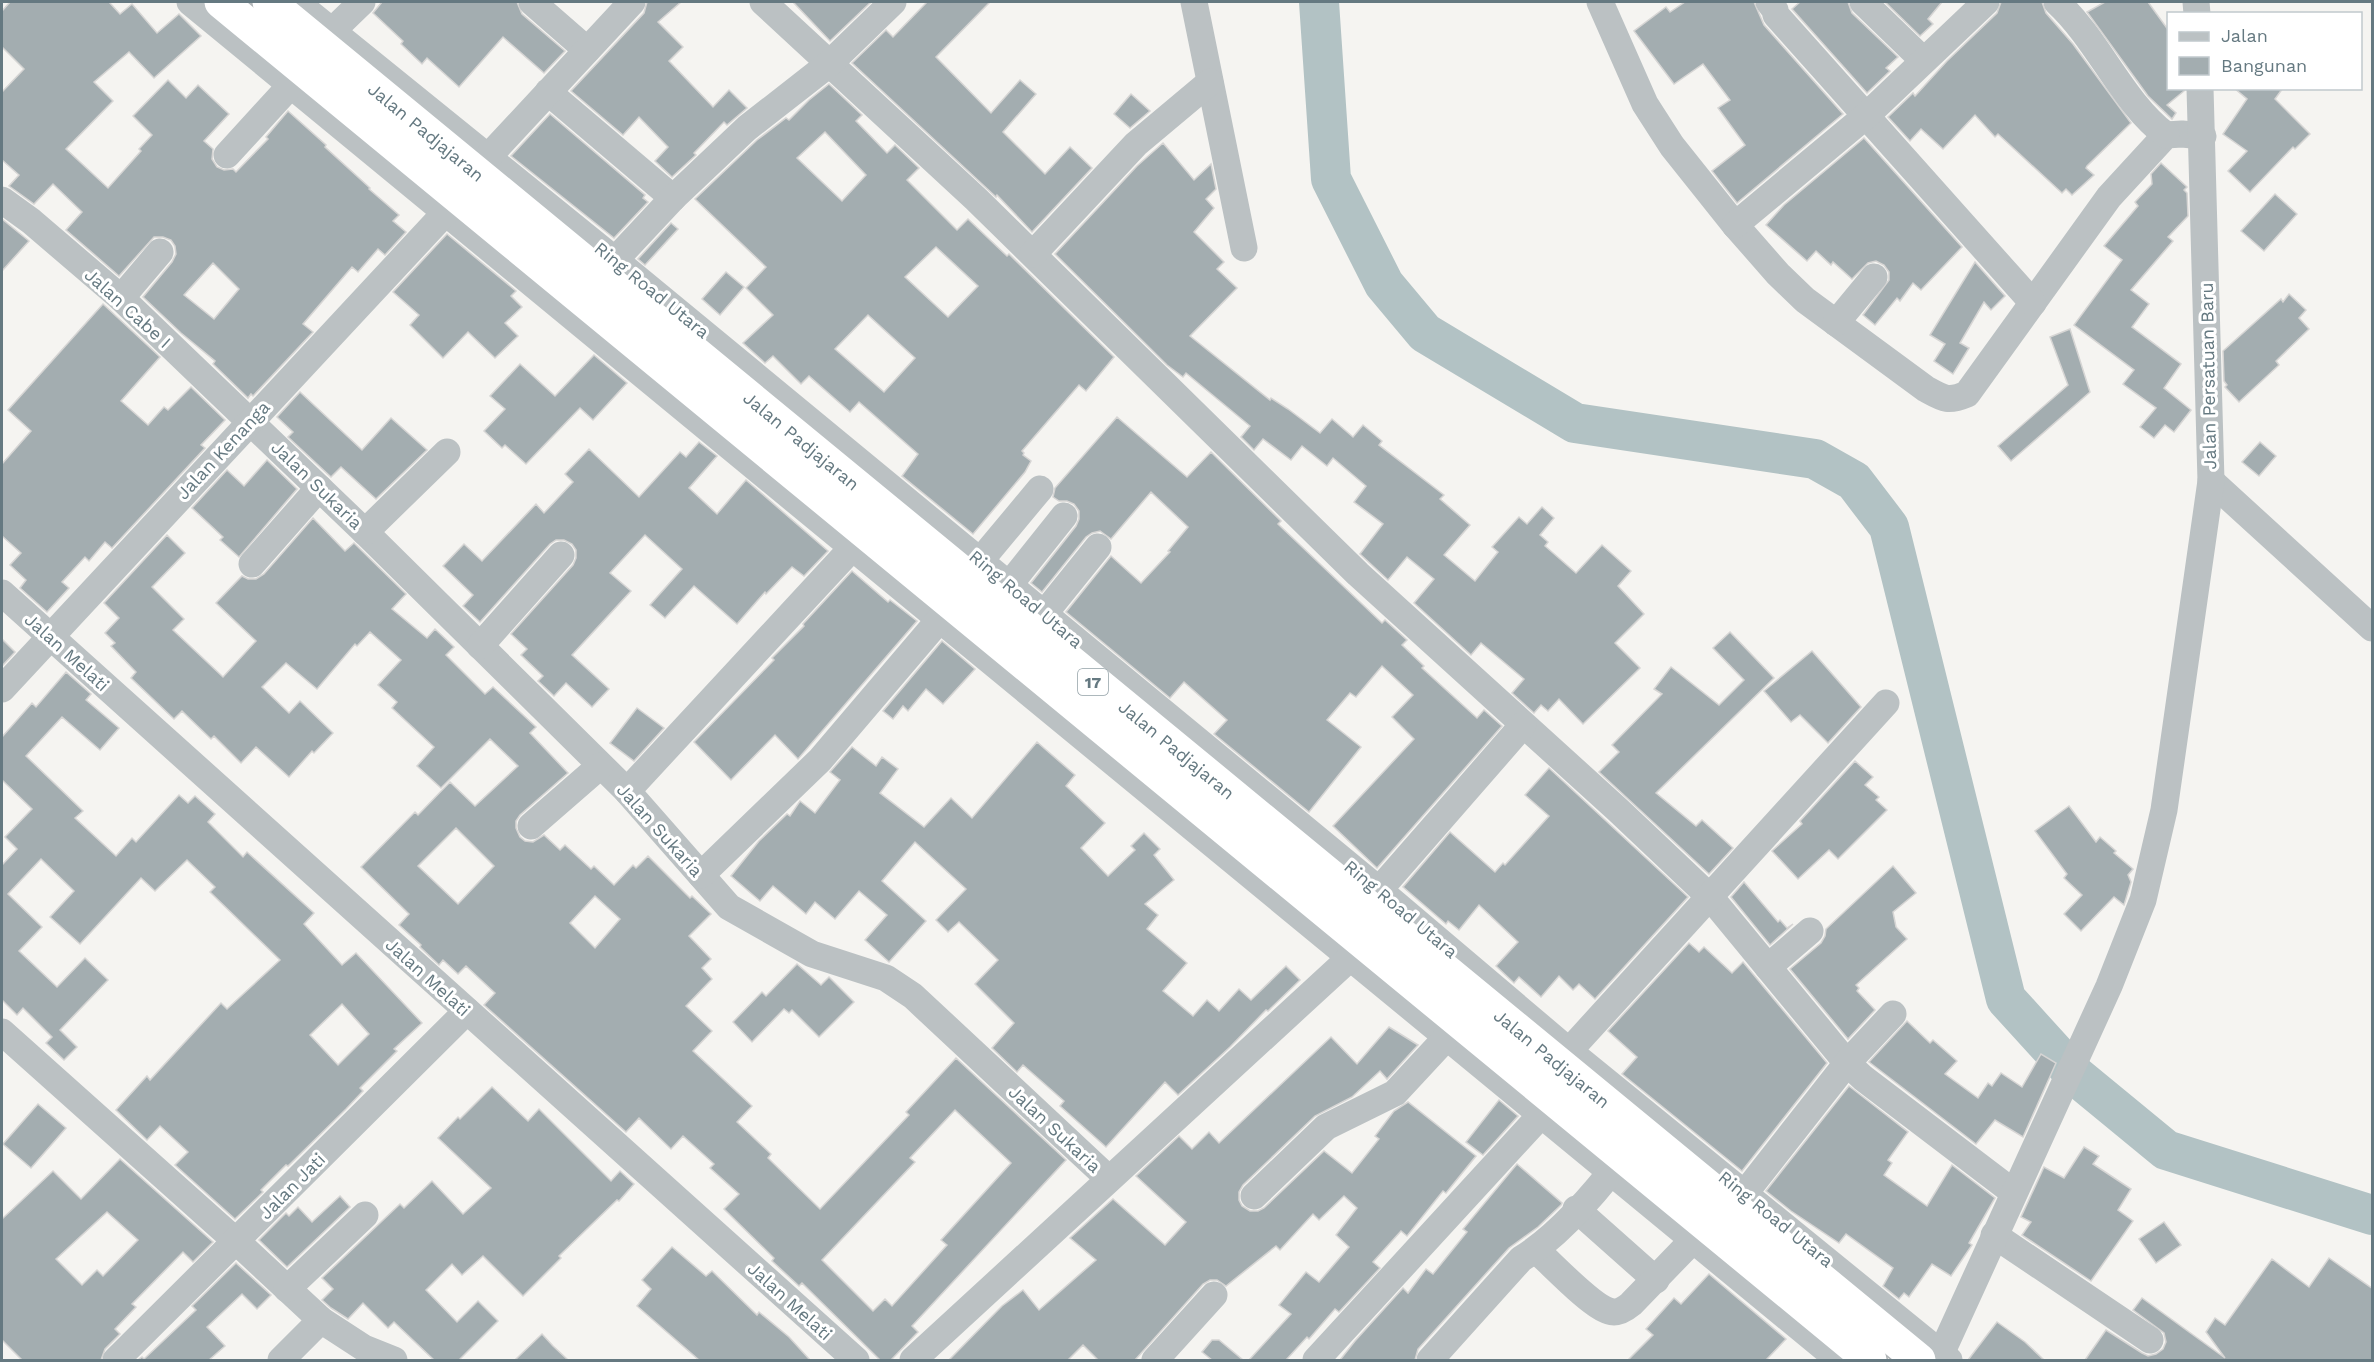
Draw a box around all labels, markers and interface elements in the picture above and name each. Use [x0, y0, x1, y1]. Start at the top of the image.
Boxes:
legend [2167, 12, 2362, 90]
text: Jalan [2221, 25, 2268, 46]
text: Bangunan [2221, 55, 2307, 76]
street label: Jalan Padjajaran [364, 78, 489, 186]
street label: Ring Road Utara [590, 237, 714, 343]
street label: Jalan Cabe I [81, 264, 175, 352]
street label: Jalan Persatuan Baru [2196, 282, 2220, 470]
street label: Jalan Padjajaran [739, 387, 864, 494]
street label: Jalan Kenanga [172, 397, 274, 503]
street label: Jalan Sukaria [267, 436, 367, 534]
street label: Ring Road Utara [965, 546, 1087, 652]
street label: Jalan Melati [20, 609, 114, 695]
road number: 17 [1078, 669, 1108, 695]
street label: Jalan Padjajaran [1115, 695, 1239, 803]
street label: Jalan Sukaria [613, 779, 707, 881]
street label: Ring Road Utara [1340, 856, 1462, 962]
street label: Jalan Melati [381, 934, 475, 1020]
street label: Jalan Padjajaran [1490, 1004, 1615, 1112]
street label: Jalan Sukaria [1005, 1081, 1105, 1177]
street label: Jalan Jati [255, 1149, 329, 1223]
street label: Ring Road Utara [1714, 1166, 1838, 1272]
street label: Jalan Melati [743, 1258, 837, 1344]

